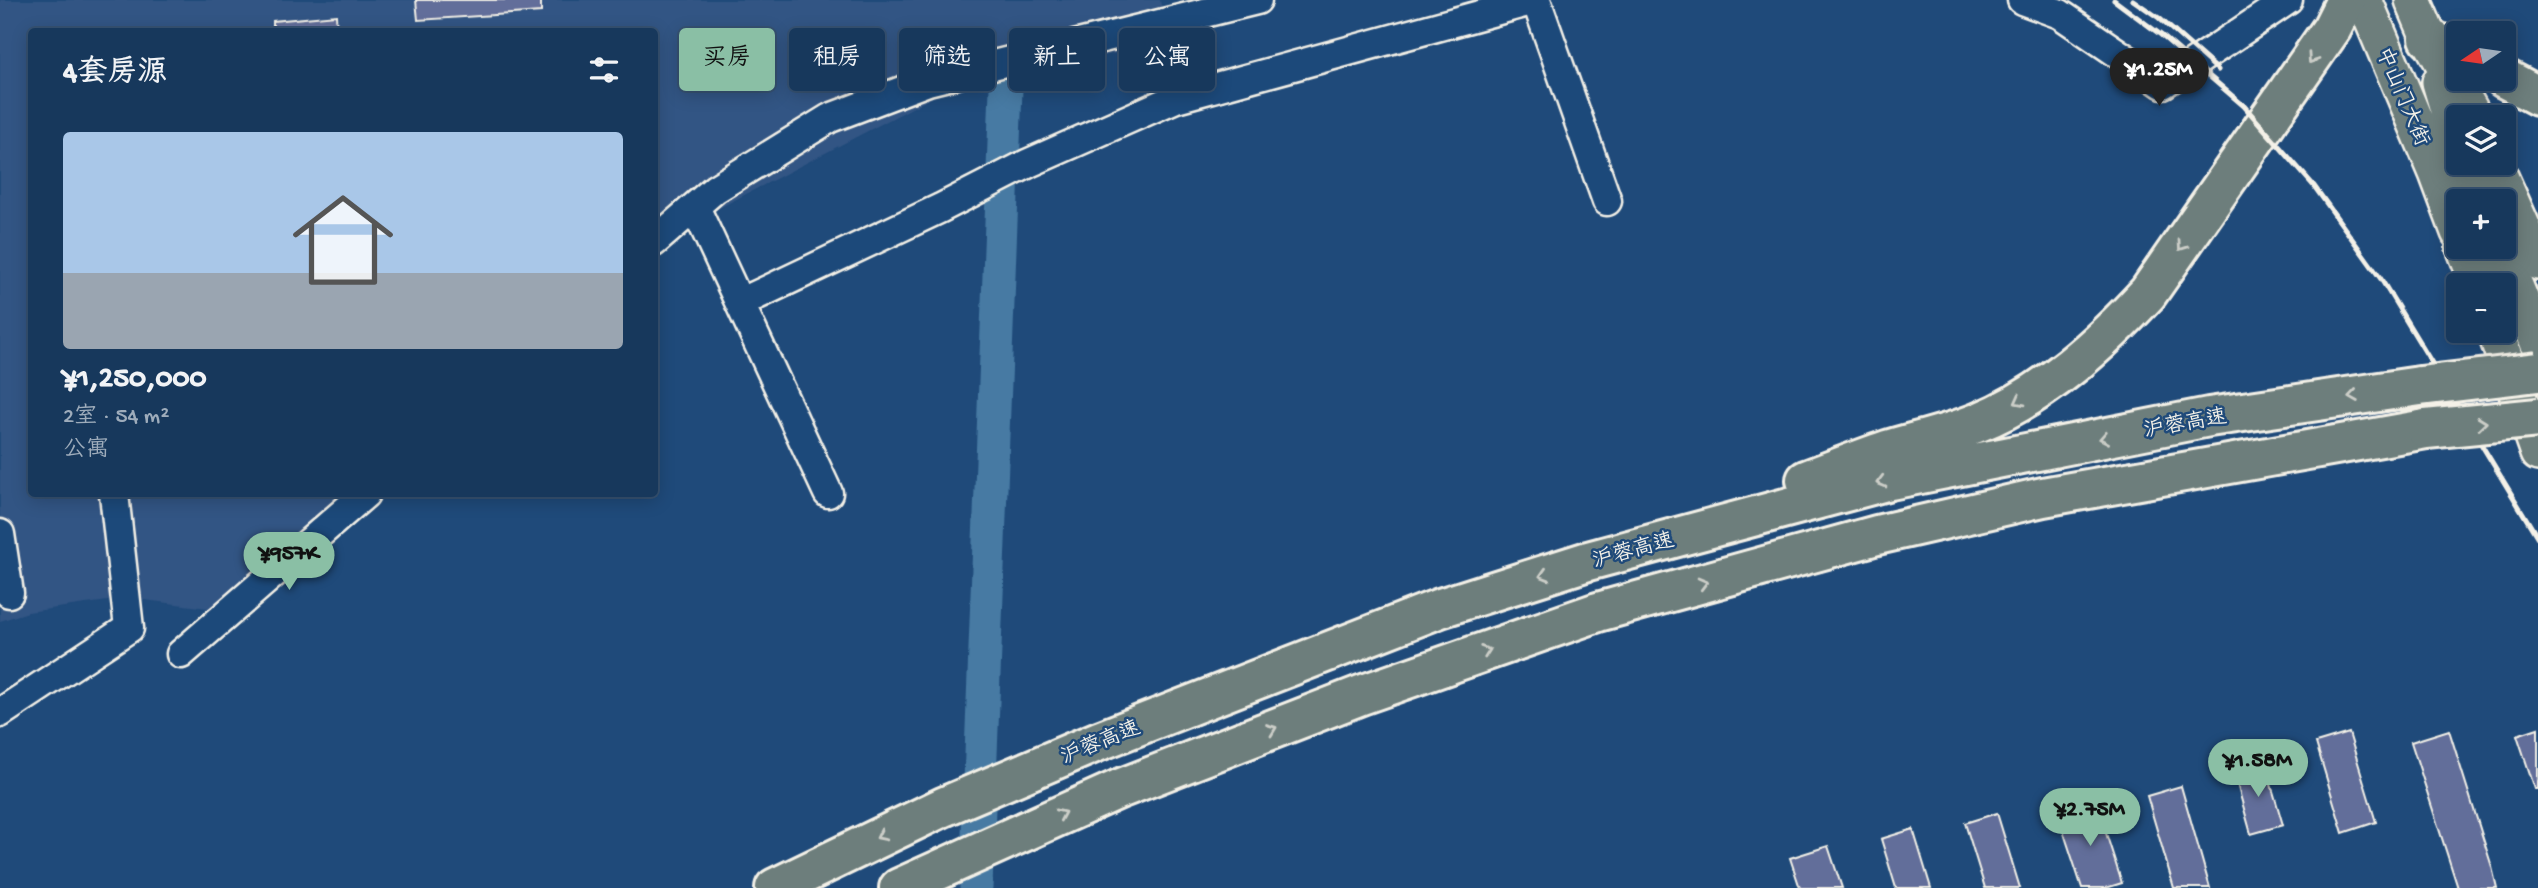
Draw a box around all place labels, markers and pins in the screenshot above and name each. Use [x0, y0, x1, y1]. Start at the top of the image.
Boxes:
pin: ¥1.25M [2102, 48, 2216, 108]
pin: ¥957K [240, 532, 338, 592]
pin: ¥1.58M [2201, 740, 2315, 799]
pin: ¥2.75M [2033, 788, 2147, 848]

